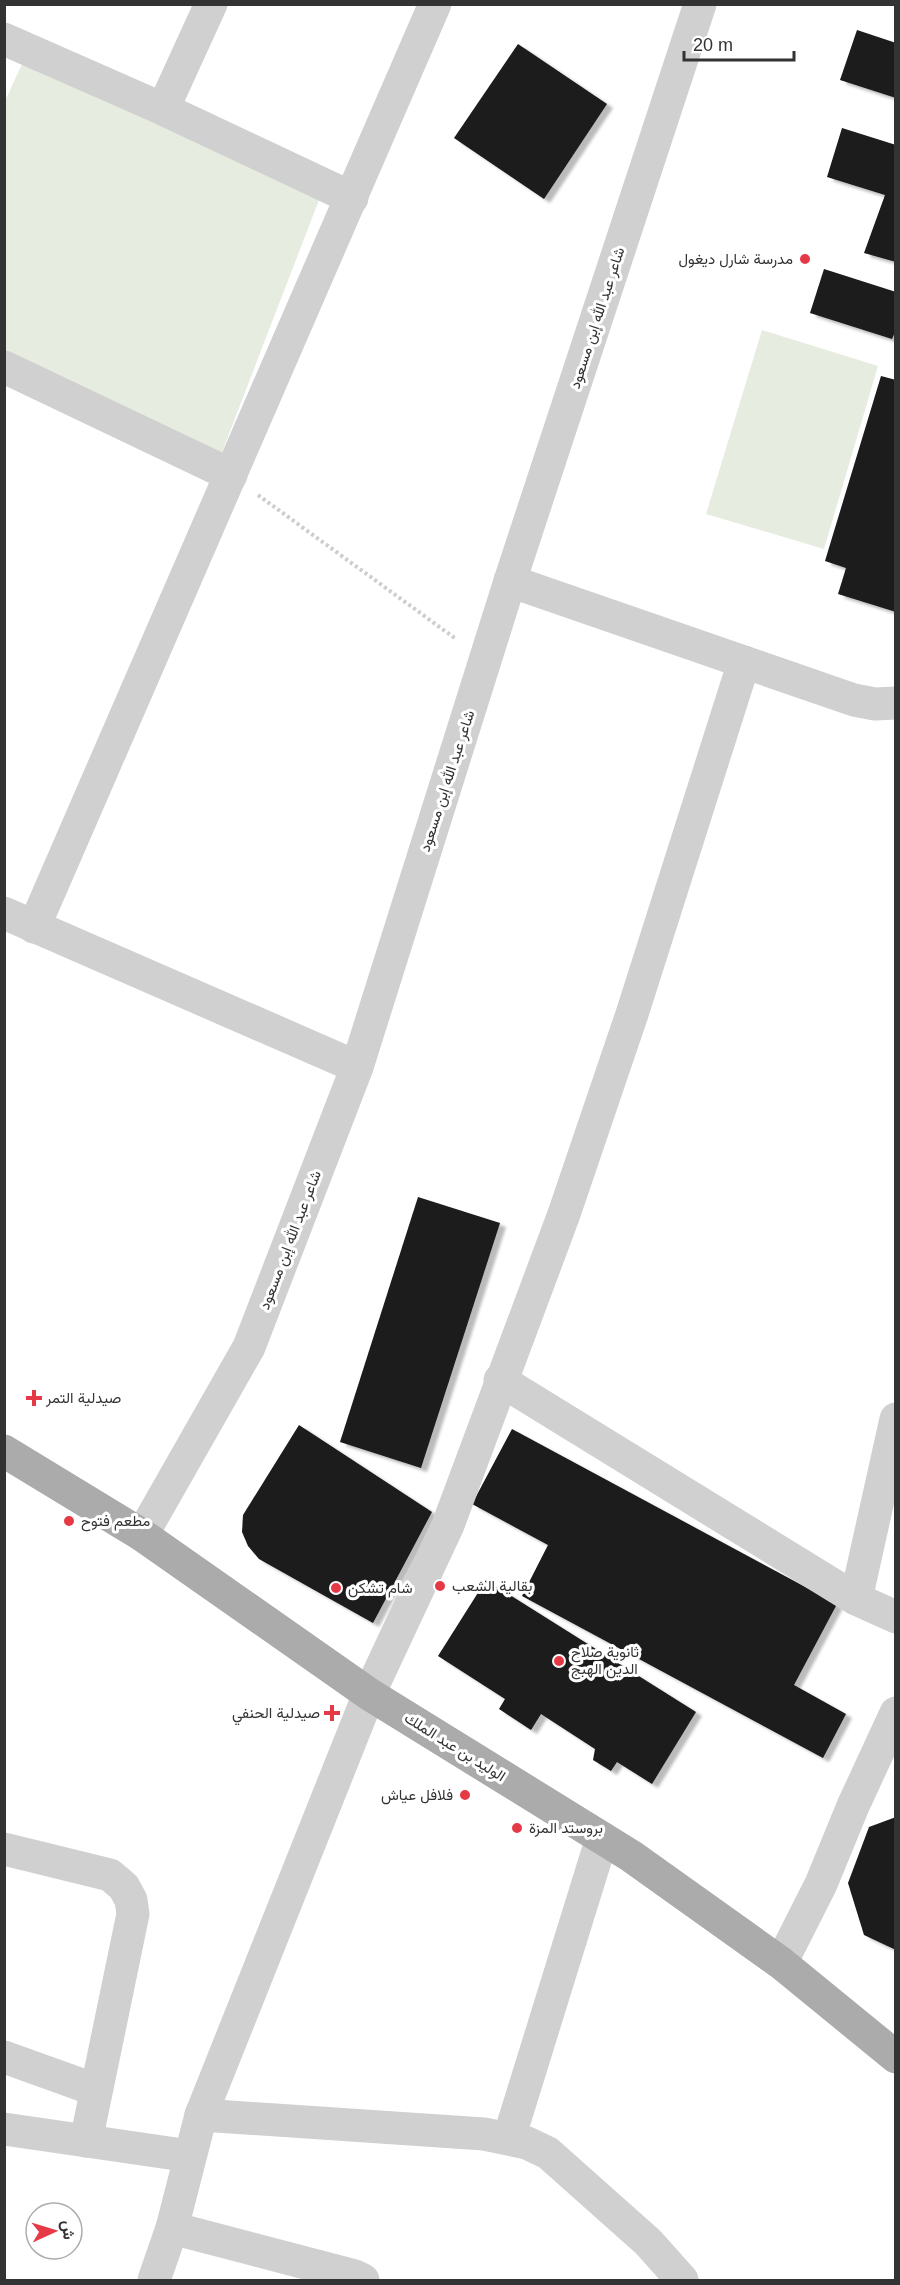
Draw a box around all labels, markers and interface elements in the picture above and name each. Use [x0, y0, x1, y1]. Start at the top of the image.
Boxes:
scale bar [684, 24, 794, 62]
text: 20 m [693, 35, 733, 55]
street label: شاعر عبد الله إبن مسعود [566, 245, 629, 391]
place label: مدرسة شارل ديغول [678, 250, 793, 268]
marker: مدرسة شارل ديغول [798, 252, 812, 266]
street label: شاعر عبد الله إبن مسعود [416, 708, 479, 854]
street label: شاعر عبد الله إبن مسعود [255, 1168, 326, 1313]
place label: صيدلية التمر [45, 1389, 121, 1407]
marker: صيدلية التمر [27, 1391, 41, 1405]
place label: مطعم فتوح [81, 1512, 150, 1532]
marker: مطعم فتوح [62, 1514, 76, 1528]
place label: بقالية الشعب [452, 1577, 533, 1595]
place label: شام تشكن [348, 1579, 413, 1598]
marker: بقالية الشعب [433, 1579, 447, 1593]
marker: شام تشكن [329, 1581, 343, 1595]
place label: ثانوية صلاح الدين الهبج [571, 1643, 639, 1680]
marker: ثانوية صلاح الدين الهبج [552, 1654, 566, 1668]
place label: صيدلية الحنفي [232, 1704, 320, 1726]
marker: صيدلية الحنفي [325, 1706, 339, 1720]
street label: الوليد بن عبد الملك [401, 1709, 509, 1786]
place label: فلافل عياش [381, 1786, 453, 1805]
marker: فلافل عياش [458, 1788, 472, 1802]
place label: بروستد المزة [529, 1819, 603, 1837]
marker: بروستد المزة [510, 1821, 524, 1835]
north arrow [24, 2201, 84, 2261]
text: ش [58, 2220, 78, 2240]

